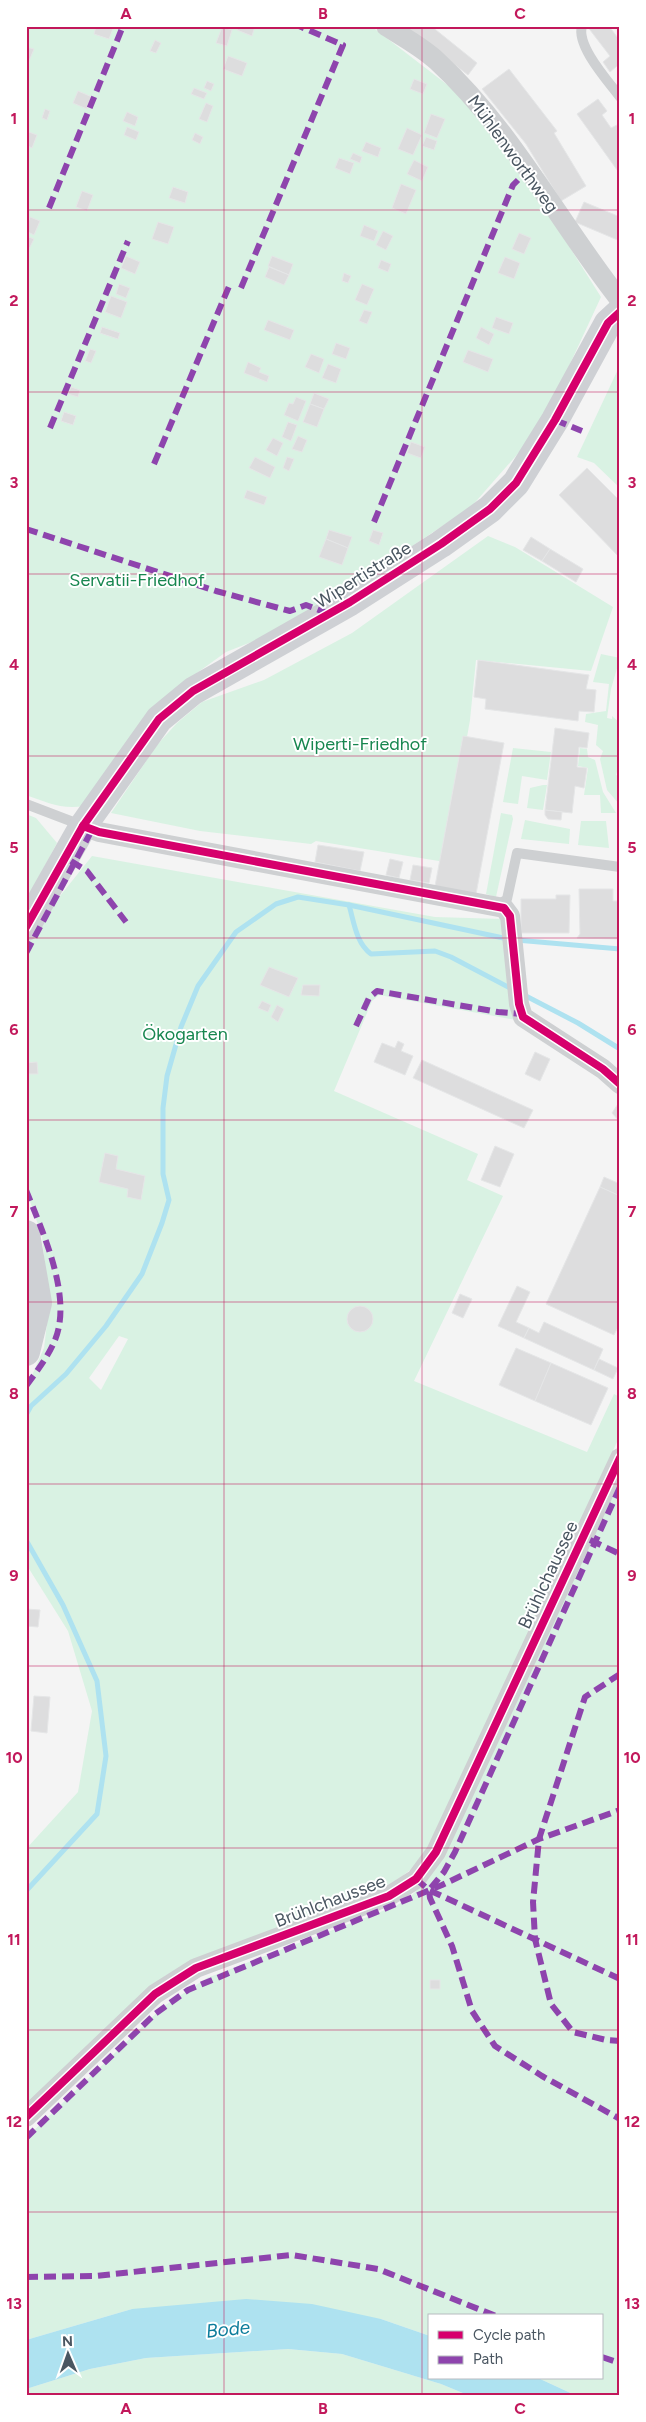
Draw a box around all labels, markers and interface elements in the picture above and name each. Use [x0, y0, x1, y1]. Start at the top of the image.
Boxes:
text: A [120, 4, 132, 23]
text: B [318, 4, 328, 23]
text: C [514, 4, 526, 23]
street label: Mühlenworthweg [463, 91, 563, 217]
text: 1 [11, 109, 17, 128]
text: 1 [629, 109, 635, 128]
text: 2 [9, 291, 19, 310]
text: 2 [627, 291, 637, 310]
text: 3 [10, 473, 19, 492]
text: 3 [628, 473, 637, 492]
street label: Wipertistraße [311, 537, 415, 613]
park label: Servatii-Friedhof [69, 569, 205, 591]
text: 4 [9, 655, 19, 674]
text: 4 [627, 655, 637, 674]
park label: Wiperti-Friedhof [293, 733, 427, 755]
text: 5 [9, 838, 19, 857]
text: 5 [627, 838, 637, 857]
text: 6 [9, 1020, 19, 1039]
text: 6 [627, 1020, 637, 1039]
park label: Ökogarten [142, 1023, 228, 1045]
text: 7 [10, 1202, 19, 1221]
text: 7 [628, 1202, 637, 1221]
text: 8 [9, 1384, 19, 1403]
text: 8 [627, 1384, 637, 1403]
street label: Brühlchaussee [513, 1517, 583, 1632]
text: 9 [9, 1566, 19, 1585]
text: 9 [627, 1566, 637, 1585]
text: 10 [5, 1748, 23, 1767]
text: 10 [623, 1748, 641, 1767]
street label: Brühlchaussee [272, 1870, 389, 1932]
text: 11 [7, 1930, 21, 1949]
text: 11 [625, 1930, 639, 1949]
text: 12 [6, 2112, 22, 2131]
text: 12 [624, 2112, 640, 2131]
text: 13 [6, 2294, 22, 2313]
text: 13 [624, 2294, 640, 2313]
legend [428, 2314, 604, 2380]
water label: Bode [205, 2315, 252, 2343]
text: Cycle path [473, 2326, 545, 2344]
north arrow [42, 2330, 92, 2380]
text: N [62, 2333, 73, 2350]
text: Path [473, 2350, 503, 2368]
text: A [120, 2399, 132, 2418]
text: B [318, 2399, 328, 2418]
text: C [514, 2399, 526, 2418]

